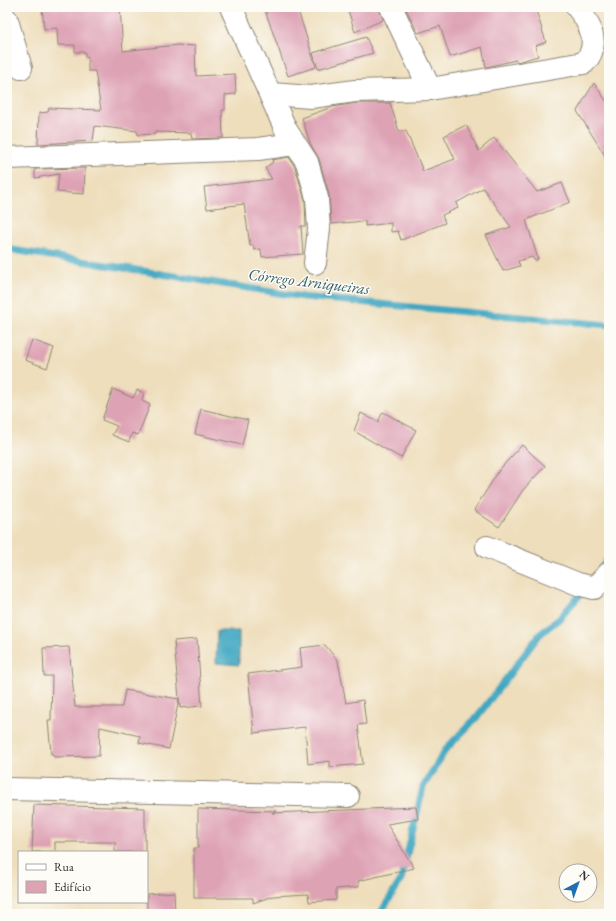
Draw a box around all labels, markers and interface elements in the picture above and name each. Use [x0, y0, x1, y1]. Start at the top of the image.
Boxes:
water label: Córrego Arniqueiras [247, 264, 371, 300]
legend [18, 851, 148, 903]
text: Rua [54, 859, 74, 875]
north arrow [558, 863, 598, 903]
text: N [577, 867, 593, 884]
text: Edifício [54, 879, 91, 895]

